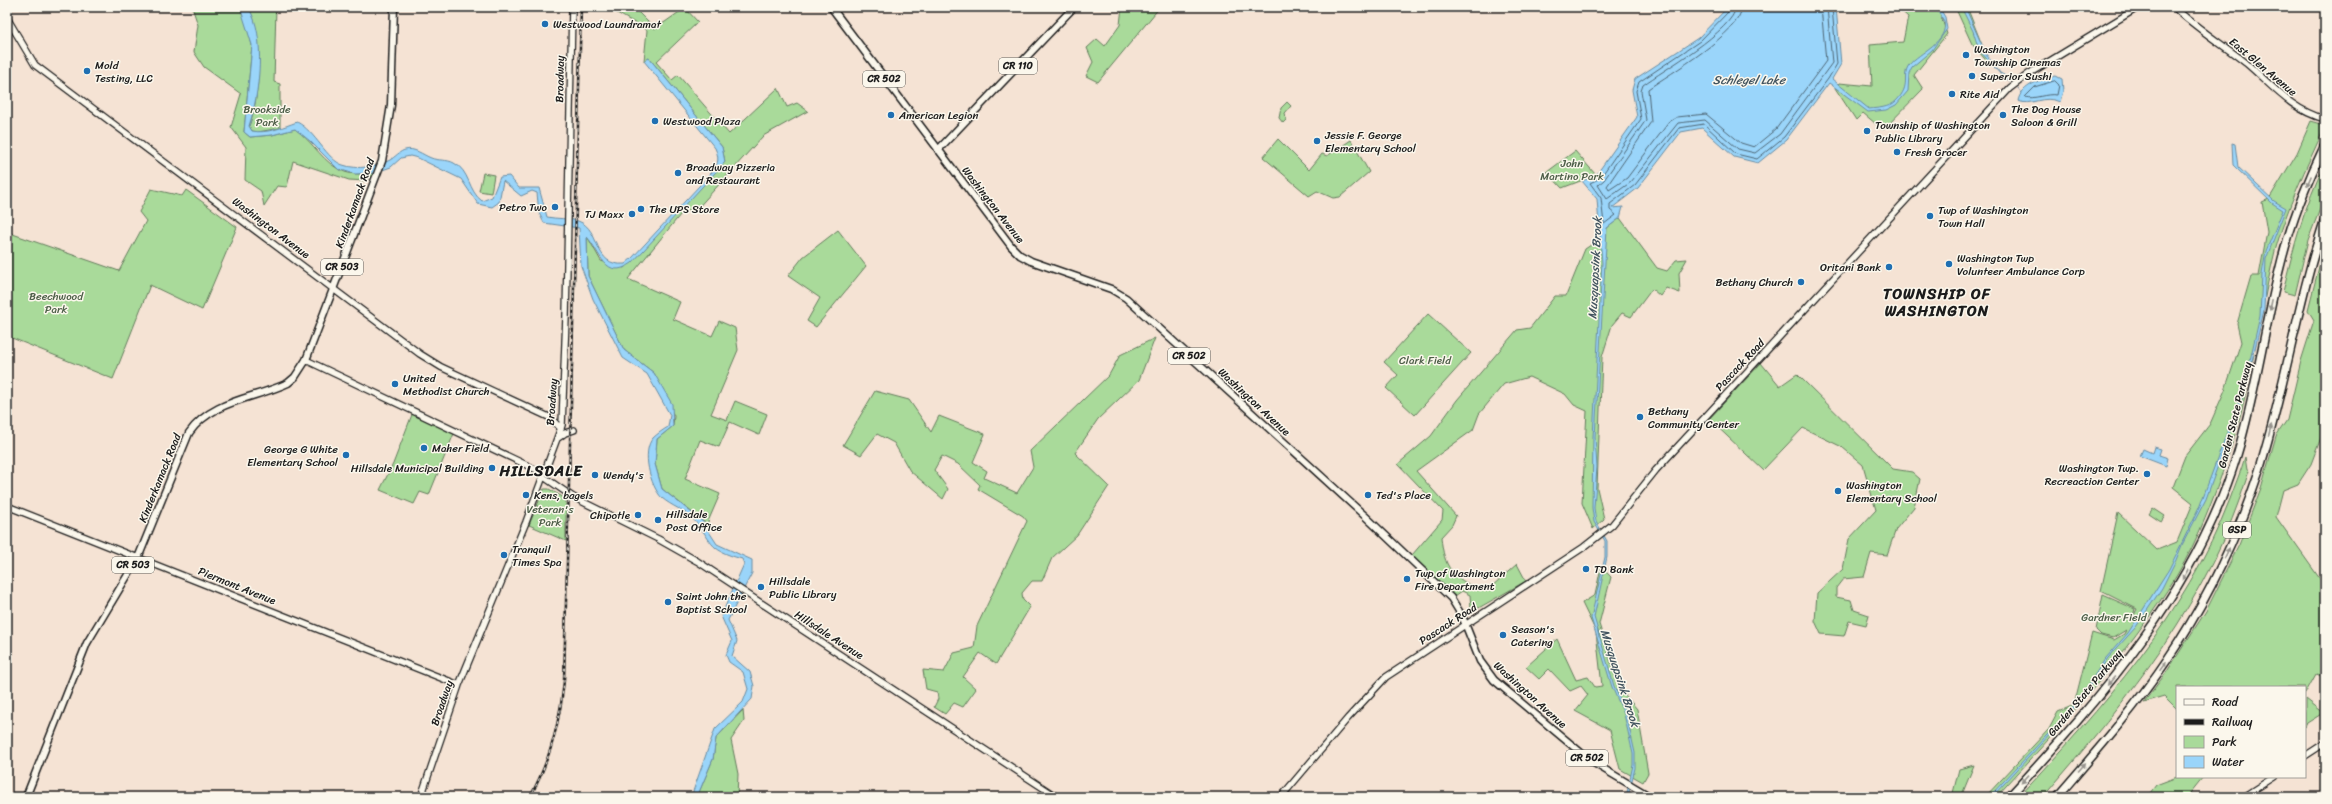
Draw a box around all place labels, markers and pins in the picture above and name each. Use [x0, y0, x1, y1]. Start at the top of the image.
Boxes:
place label: Westwood Laundramat [553, 15, 662, 34]
marker: Westwood Laundramat [540, 19, 550, 29]
place label: Washington Township Cinemas [1974, 40, 2062, 72]
marker: Washington Township Cinemas [1961, 50, 1971, 60]
place label: Mold Testing, LLC [95, 56, 153, 88]
marker: Mold Testing, LLC [82, 66, 92, 76]
place label: Superior Sushi [1980, 67, 2052, 86]
marker: Superior Sushi [1967, 71, 1977, 81]
place label: Rite Aid [1960, 85, 2000, 104]
marker: Rite Aid [1947, 89, 1957, 99]
place label: The Dog House Saloon & Grill [2011, 100, 2082, 132]
place label: American Legion [898, 106, 978, 125]
marker: American Legion [886, 110, 896, 120]
marker: The Dog House Saloon & Grill [1998, 110, 2008, 120]
place label: Westwood Plaza [663, 112, 741, 131]
marker: Westwood Plaza [650, 116, 660, 126]
place label: Township of Washington Public Library [1875, 116, 1990, 148]
place label: Jessie F. George Elementary School [1324, 126, 1417, 158]
marker: Township of Washington Public Library [1862, 126, 1872, 136]
marker: Jessie F. George Elementary School [1312, 136, 1322, 146]
place label: Fresh Grocer [1905, 143, 1968, 162]
marker: Fresh Grocer [1892, 147, 1902, 157]
place label: Broadway Pizzeria and Restaurant [686, 158, 775, 190]
marker: Broadway Pizzeria and Restaurant [673, 168, 683, 178]
place label: Petro Two [499, 198, 548, 217]
place label: The UPS Store [649, 200, 720, 219]
place label: Twp of Washington Town Hall [1938, 201, 2028, 233]
marker: Petro Two [550, 202, 560, 212]
marker: The UPS Store [636, 204, 646, 214]
place label: TJ Maxx [585, 205, 624, 224]
marker: TJ Maxx [627, 209, 637, 219]
marker: Twp of Washington Town Hall [1925, 211, 1935, 221]
place label: Washington Twp Volunteer Ambulance Corp [1957, 249, 2085, 281]
place label: Oritani Bank [1820, 258, 1881, 277]
marker: Washington Twp Volunteer Ambulance Corp [1944, 259, 1954, 269]
marker: Oritani Bank [1884, 262, 1894, 272]
place label: Bethany Church [1715, 273, 1793, 292]
marker: Bethany Church [1796, 277, 1806, 287]
place label: United Methodist Church [403, 369, 490, 401]
marker: United Methodist Church [390, 379, 400, 389]
place label: Bethany Community Center [1648, 402, 1741, 434]
marker: Bethany Community Center [1635, 412, 1645, 422]
place label: Maher Field [432, 439, 490, 458]
place label: George G White Elementary School [247, 440, 339, 472]
marker: Maher Field [419, 443, 429, 453]
marker: George G White Elementary School [341, 450, 351, 460]
place label: Hillsdale Municipal Building [351, 459, 484, 478]
place label: Washington Twp. Recreaction Center [2045, 459, 2140, 491]
marker: Hillsdale Municipal Building [487, 463, 497, 473]
place label: Wendy's [603, 466, 645, 485]
marker: Washington Twp. Recreaction Center [2142, 469, 2152, 479]
marker: Wendy's [590, 470, 600, 480]
place label: Washington Elementary School [1846, 476, 1938, 508]
place label: Kens, bagels [534, 486, 594, 505]
place label: Ted's Place [1376, 486, 1431, 505]
marker: Washington Elementary School [1833, 486, 1843, 496]
marker: Kens, bagels [521, 490, 531, 500]
marker: Ted's Place [1363, 490, 1373, 500]
place label: Hillsdale Post Office [666, 505, 722, 537]
place label: Chipotle [590, 506, 631, 525]
marker: Chipotle [633, 510, 643, 520]
marker: Hillsdale Post Office [653, 515, 663, 525]
place label: Tranquil Times Spa [512, 540, 562, 572]
marker: Tranquil Times Spa [499, 550, 509, 560]
place label: TD Bank [1594, 560, 1634, 579]
place label: Twp of Washington Fire Department [1415, 564, 1505, 596]
marker: TD Bank [1581, 564, 1591, 574]
place label: Hillsdale Public Library [769, 572, 837, 604]
marker: Twp of Washington Fire Department [1402, 574, 1412, 584]
marker: Hillsdale Public Library [756, 582, 766, 592]
place label: Saint John the Baptist School [676, 587, 748, 619]
marker: Saint John the Baptist School [663, 597, 673, 607]
place label: Season's Catering [1511, 620, 1555, 652]
marker: Season's Catering [1498, 630, 1508, 640]

